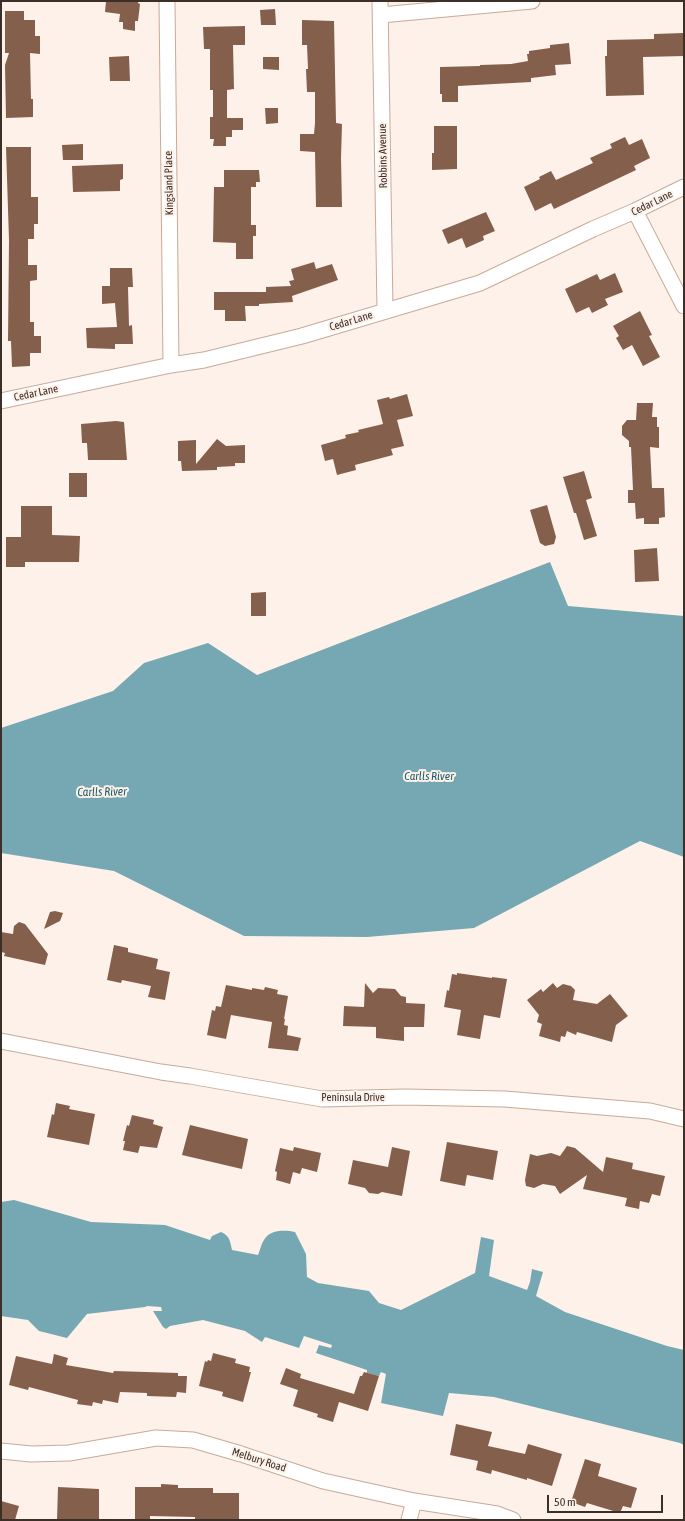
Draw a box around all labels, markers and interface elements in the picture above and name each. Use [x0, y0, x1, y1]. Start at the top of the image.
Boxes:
street label: Robbins Avenue [376, 123, 390, 189]
street label: Kingsland Place [162, 151, 176, 215]
street label: Cedar Lane [629, 187, 675, 219]
street label: Cedar Lane [328, 308, 374, 334]
street label: Cedar Lane [13, 382, 59, 404]
water label: Carlls River [404, 769, 454, 783]
water label: Carlls River [77, 784, 127, 800]
street label: Peninsula Drive [321, 1091, 385, 1105]
street label: Melbury Road [230, 1445, 288, 1475]
scale bar [549, 1487, 665, 1513]
text: 50 m [554, 1495, 576, 1509]

